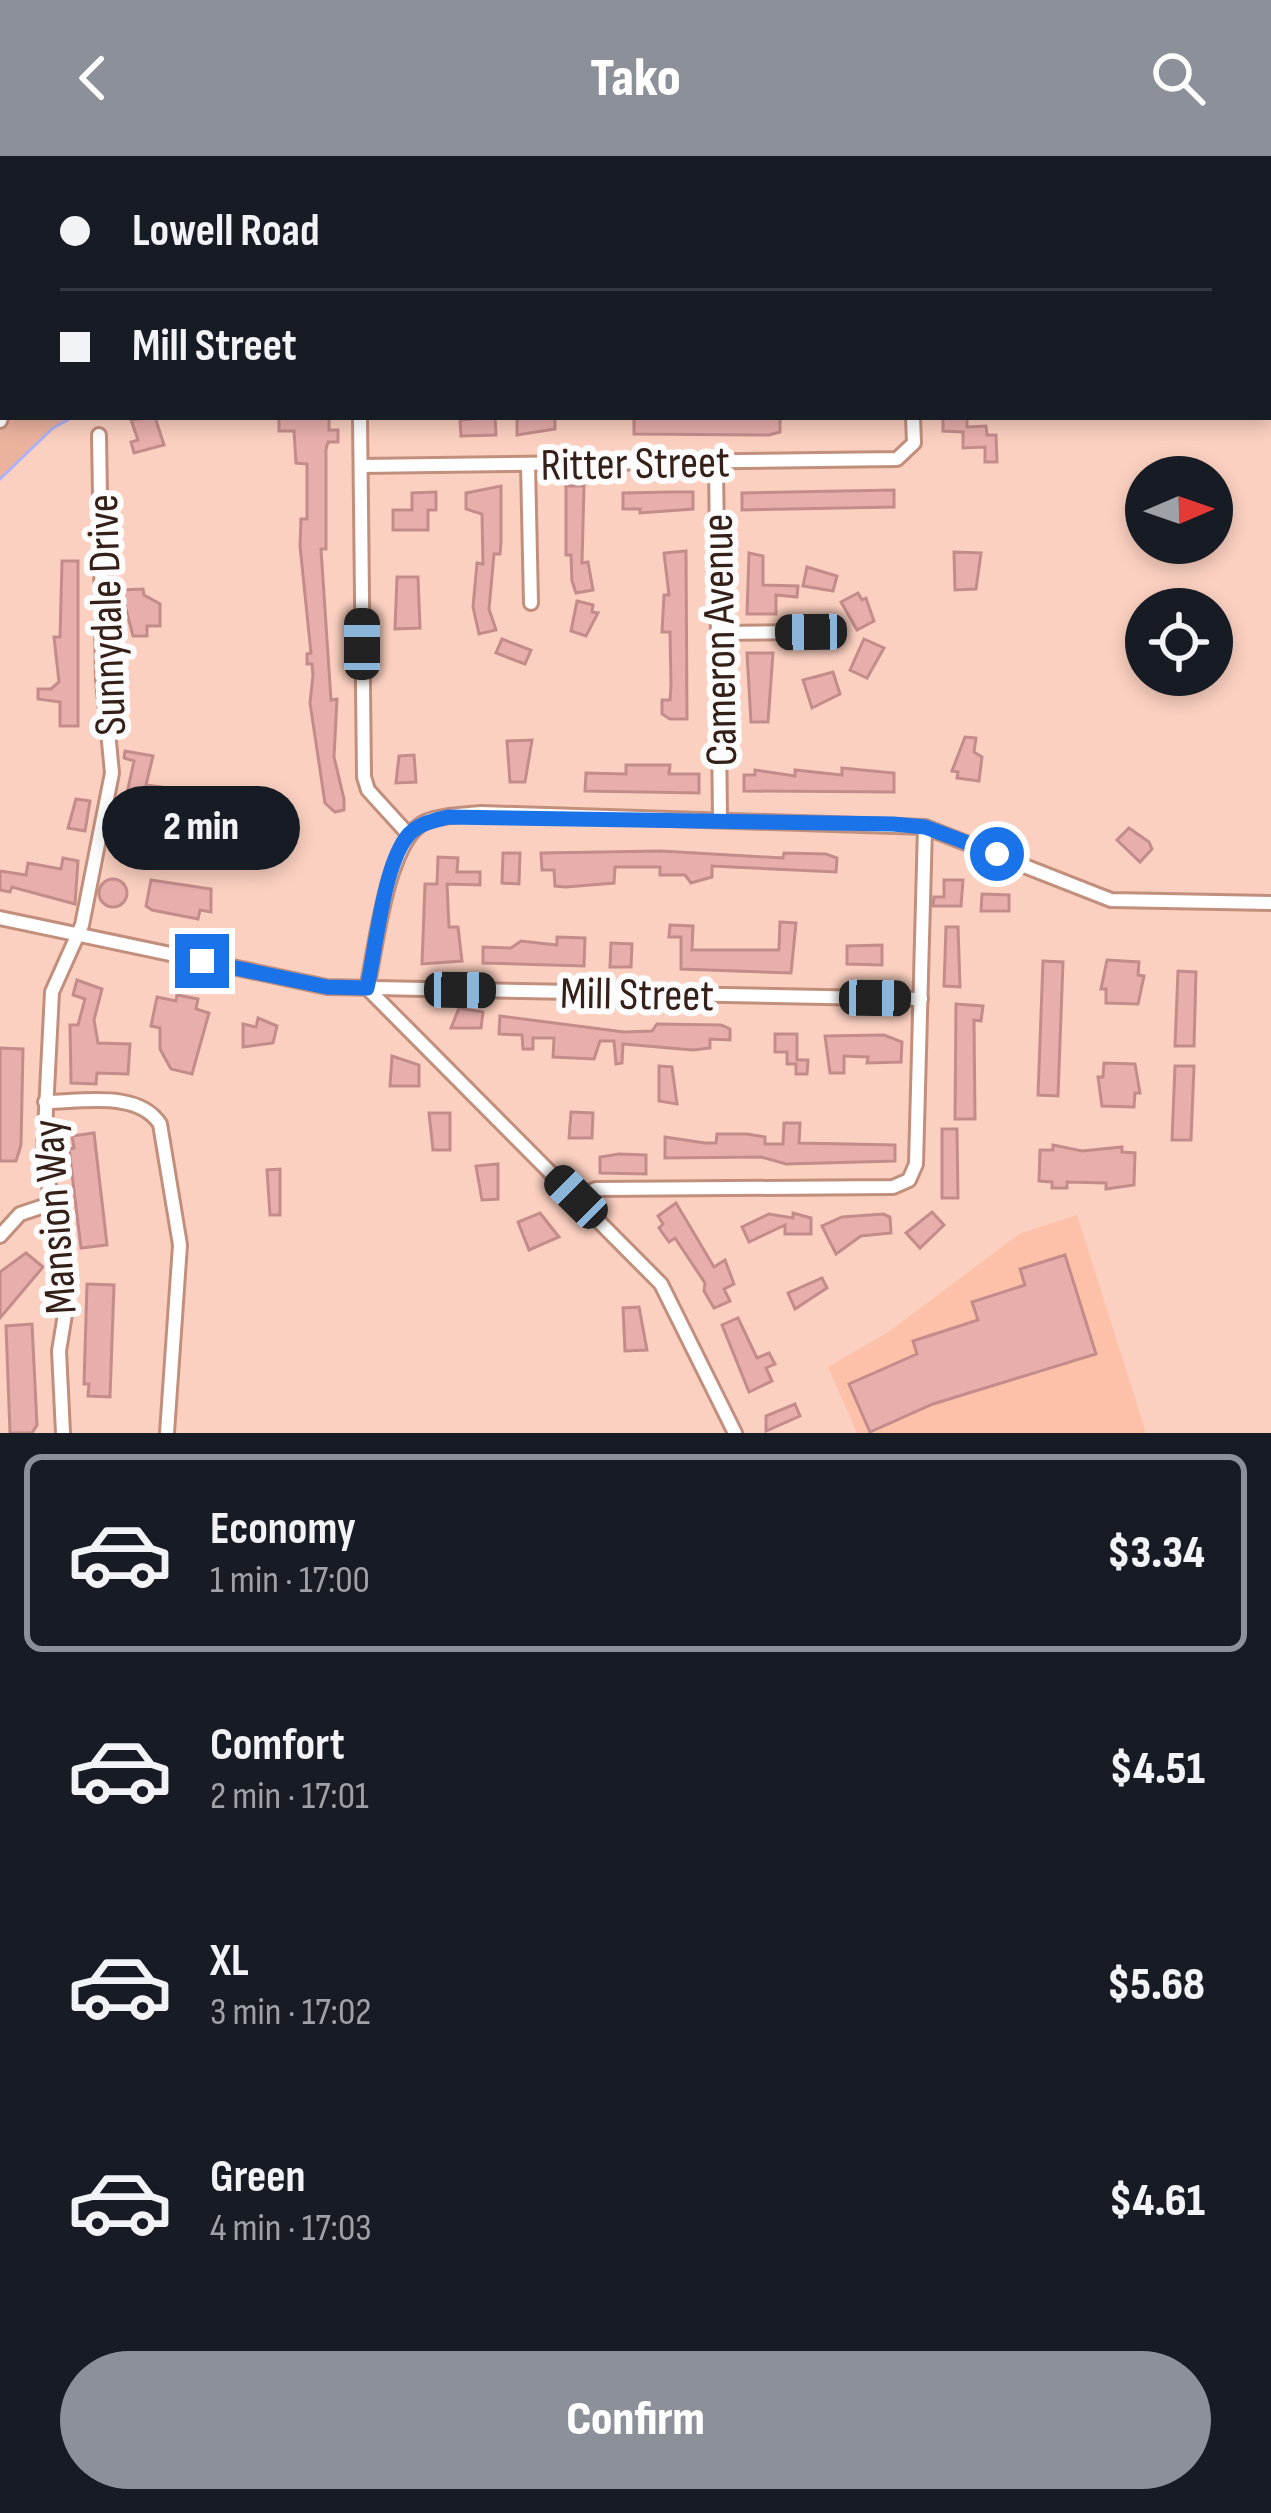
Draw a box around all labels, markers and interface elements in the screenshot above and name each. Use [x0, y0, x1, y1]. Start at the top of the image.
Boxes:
icon: back [60, 45, 126, 111]
icon: search [1145, 45, 1211, 111]
text: Tako [590, 46, 681, 111]
text: Lowell Road [132, 204, 320, 259]
text: Mill Street [132, 319, 297, 374]
street label: Ritter Street [540, 435, 730, 494]
north arrow [1125, 456, 1233, 564]
map controls [1125, 456, 1233, 696]
street label: Sunnydale Drive [76, 493, 139, 737]
street label: Cameron Avenue [691, 513, 750, 767]
button: locate [1125, 588, 1233, 696]
car [344, 608, 380, 680]
car [775, 613, 847, 651]
callout: 2 min [103, 787, 301, 871]
text: 2 min [163, 804, 239, 851]
route start [970, 827, 1024, 881]
route end [175, 934, 229, 988]
street label: Mill Street [560, 967, 714, 1024]
car [424, 971, 496, 1009]
car [839, 979, 911, 1017]
street label: Mansion Way [21, 1117, 90, 1316]
car [538, 1159, 614, 1235]
icon: car [66, 1499, 174, 1607]
text: Economy [210, 1502, 356, 1557]
text: $3.34 [1107, 1526, 1205, 1581]
text: 1 min · 17:00 [210, 1557, 370, 1604]
icon: car [66, 1715, 174, 1823]
text: Comfort [210, 1718, 345, 1773]
text: $4.51 [1110, 1742, 1205, 1797]
text: 2 min · 17:01 [210, 1773, 369, 1820]
icon: car [66, 1931, 174, 2039]
text: XL [210, 1934, 249, 1989]
text: $5.68 [1107, 1958, 1205, 2013]
text: 3 min · 17:02 [210, 1989, 371, 2036]
icon: car [66, 2147, 174, 2255]
text: Green [210, 2150, 306, 2205]
text: $4.61 [1109, 2174, 1205, 2229]
text: 4 min · 17:03 [210, 2205, 372, 2252]
button: Confirm [60, 2351, 1211, 2489]

